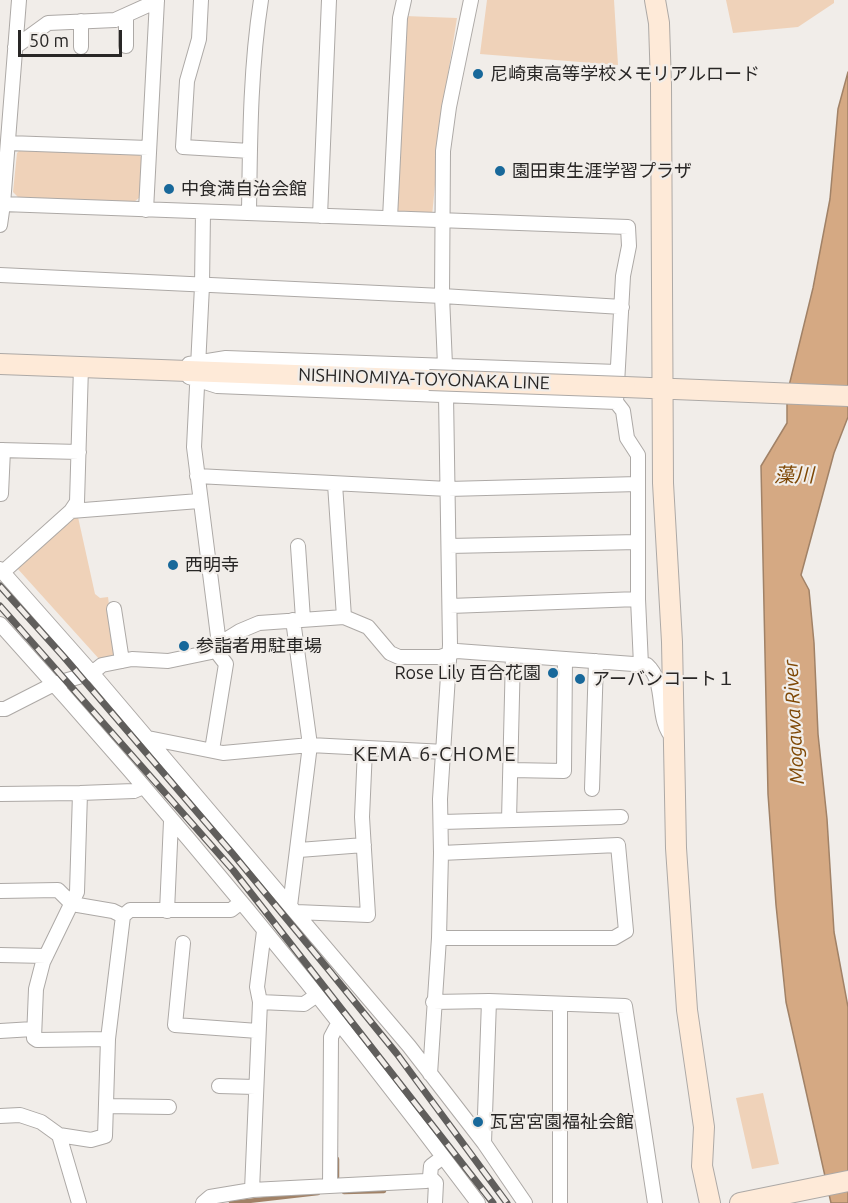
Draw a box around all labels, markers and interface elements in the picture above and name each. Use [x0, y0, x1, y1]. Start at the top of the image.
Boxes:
scale bar [21, 18, 124, 56]
text: 50 m [29, 30, 69, 50]
place label: 尼崎東高等学校メモリアルロード [490, 63, 760, 85]
marker: 尼崎東高等学校メモリアルロード [471, 67, 485, 81]
place label: 園田東生涯学習プラザ [512, 160, 692, 182]
marker: 園田東生涯学習プラザ [493, 164, 507, 178]
place label: 中食満自治会館 [181, 178, 307, 200]
marker: 中食満自治会館 [162, 182, 176, 196]
street label: NISHINOMIYA-TOYONAKA LINE [298, 364, 550, 394]
water label: 藻川 [774, 463, 814, 487]
place label: 西明寺 [185, 554, 239, 576]
marker: 西明寺 [166, 558, 180, 572]
place label: 参詣者用駐車場 [196, 635, 322, 657]
marker: 参詣者用駐車場 [177, 639, 191, 653]
water label: Mogawa River [779, 659, 809, 785]
place label: Rose Lily 百合花園 [394, 662, 541, 684]
marker: Rose Lily 百合花園 [546, 666, 560, 680]
place label: アーバンコート１ [592, 668, 735, 690]
marker: アーバンコート１ [573, 672, 587, 686]
district label: KEMA 6-CHOME [353, 742, 517, 766]
place label: 瓦宮宮園福祉会館 [490, 1111, 634, 1133]
marker: 瓦宮宮園福祉会館 [471, 1115, 485, 1129]

